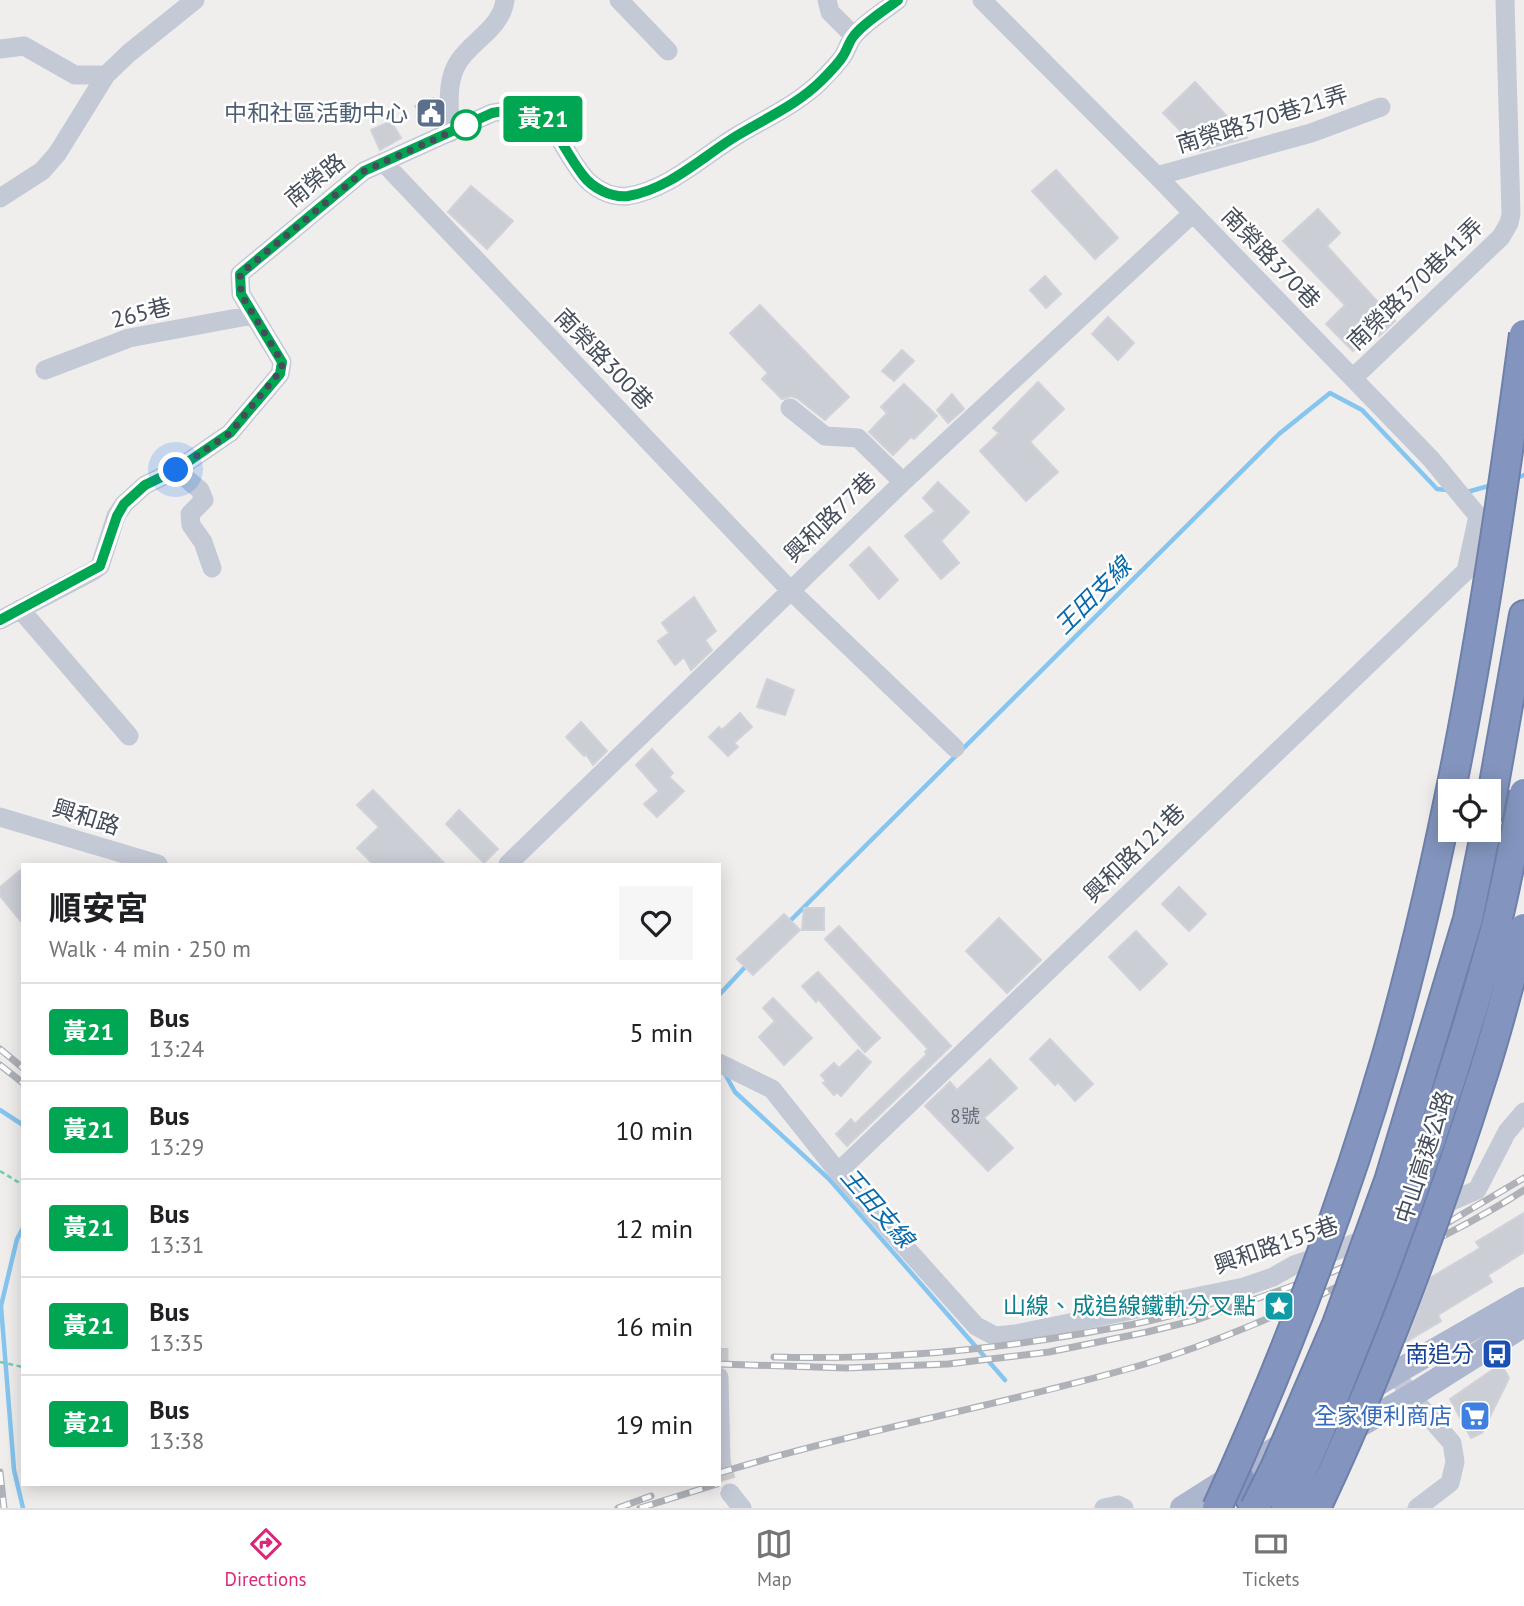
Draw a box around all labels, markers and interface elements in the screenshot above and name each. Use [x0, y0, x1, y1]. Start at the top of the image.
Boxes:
street label: 南榮路370巷21弄 [1173, 79, 1351, 158]
public building icon: 中和社區活動中心 [414, 96, 448, 130]
line badge: 黃21 [503, 96, 583, 142]
place label: 中和社區活動中心 [224, 98, 408, 127]
text: 黃21 [517, 103, 569, 134]
unlabelled marker [451, 110, 481, 140]
street label: 南榮路 [279, 147, 351, 213]
street label: 南榮路370巷 [1216, 201, 1327, 314]
street label: 南榮路370巷41弄 [1341, 211, 1489, 356]
street label: 265巷 [108, 291, 174, 334]
street label: 南榮路300巷 [549, 302, 660, 415]
your location [158, 452, 193, 487]
street label: 興和路77巷 [777, 466, 882, 568]
water label: 王田支線 [1048, 549, 1140, 641]
map controls [1438, 779, 1501, 842]
button: locate [1438, 779, 1501, 842]
street label: 興和路 [49, 793, 123, 840]
street label: 興和路121巷 [1077, 797, 1190, 908]
text: 順安宮 [49, 886, 148, 929]
button: heart [619, 886, 693, 960]
text: Walk · 4 min · 250 m [49, 934, 251, 963]
text: Bus [149, 1001, 190, 1034]
text: 黃21 [63, 1016, 114, 1047]
text: 5 min [630, 1016, 693, 1049]
text: 13:24 [149, 1034, 204, 1063]
street label: 中山高速公路 [1388, 1087, 1459, 1227]
text: Bus [149, 1099, 190, 1132]
house number: 8號 [950, 1104, 980, 1128]
text: 黃21 [63, 1114, 114, 1145]
text: 10 min [615, 1114, 693, 1147]
text: 13:29 [149, 1132, 204, 1161]
water label: 王田支線 [834, 1161, 923, 1256]
text: Bus [149, 1197, 190, 1230]
street label: 興和路155巷 [1210, 1210, 1342, 1279]
text: 黃21 [63, 1212, 114, 1243]
text: 12 min [615, 1212, 693, 1245]
text: 13:31 [149, 1230, 204, 1259]
place icon: 山線、成追線鐵軌分叉點 [1262, 1289, 1296, 1323]
place label: 山線、成追線鐵軌分叉點 [1003, 1291, 1256, 1320]
text: Bus [149, 1295, 190, 1328]
text: 黃21 [63, 1310, 114, 1341]
text: 16 min [615, 1310, 693, 1343]
text: 13:35 [149, 1328, 204, 1357]
bus stop icon: 南追分 [1480, 1337, 1514, 1371]
place label: 南追分 [1405, 1339, 1474, 1368]
text: Bus [149, 1393, 190, 1426]
supermarket icon: 全家便利商店 [1458, 1399, 1492, 1433]
place label: 全家便利商店 [1314, 1401, 1452, 1430]
text: 黃21 [63, 1408, 114, 1439]
text: 19 min [615, 1408, 693, 1441]
text: 13:38 [149, 1426, 204, 1455]
tab: Directions [224, 1525, 307, 1591]
tab: Map [755, 1525, 793, 1591]
tab: Tickets [1242, 1525, 1300, 1591]

